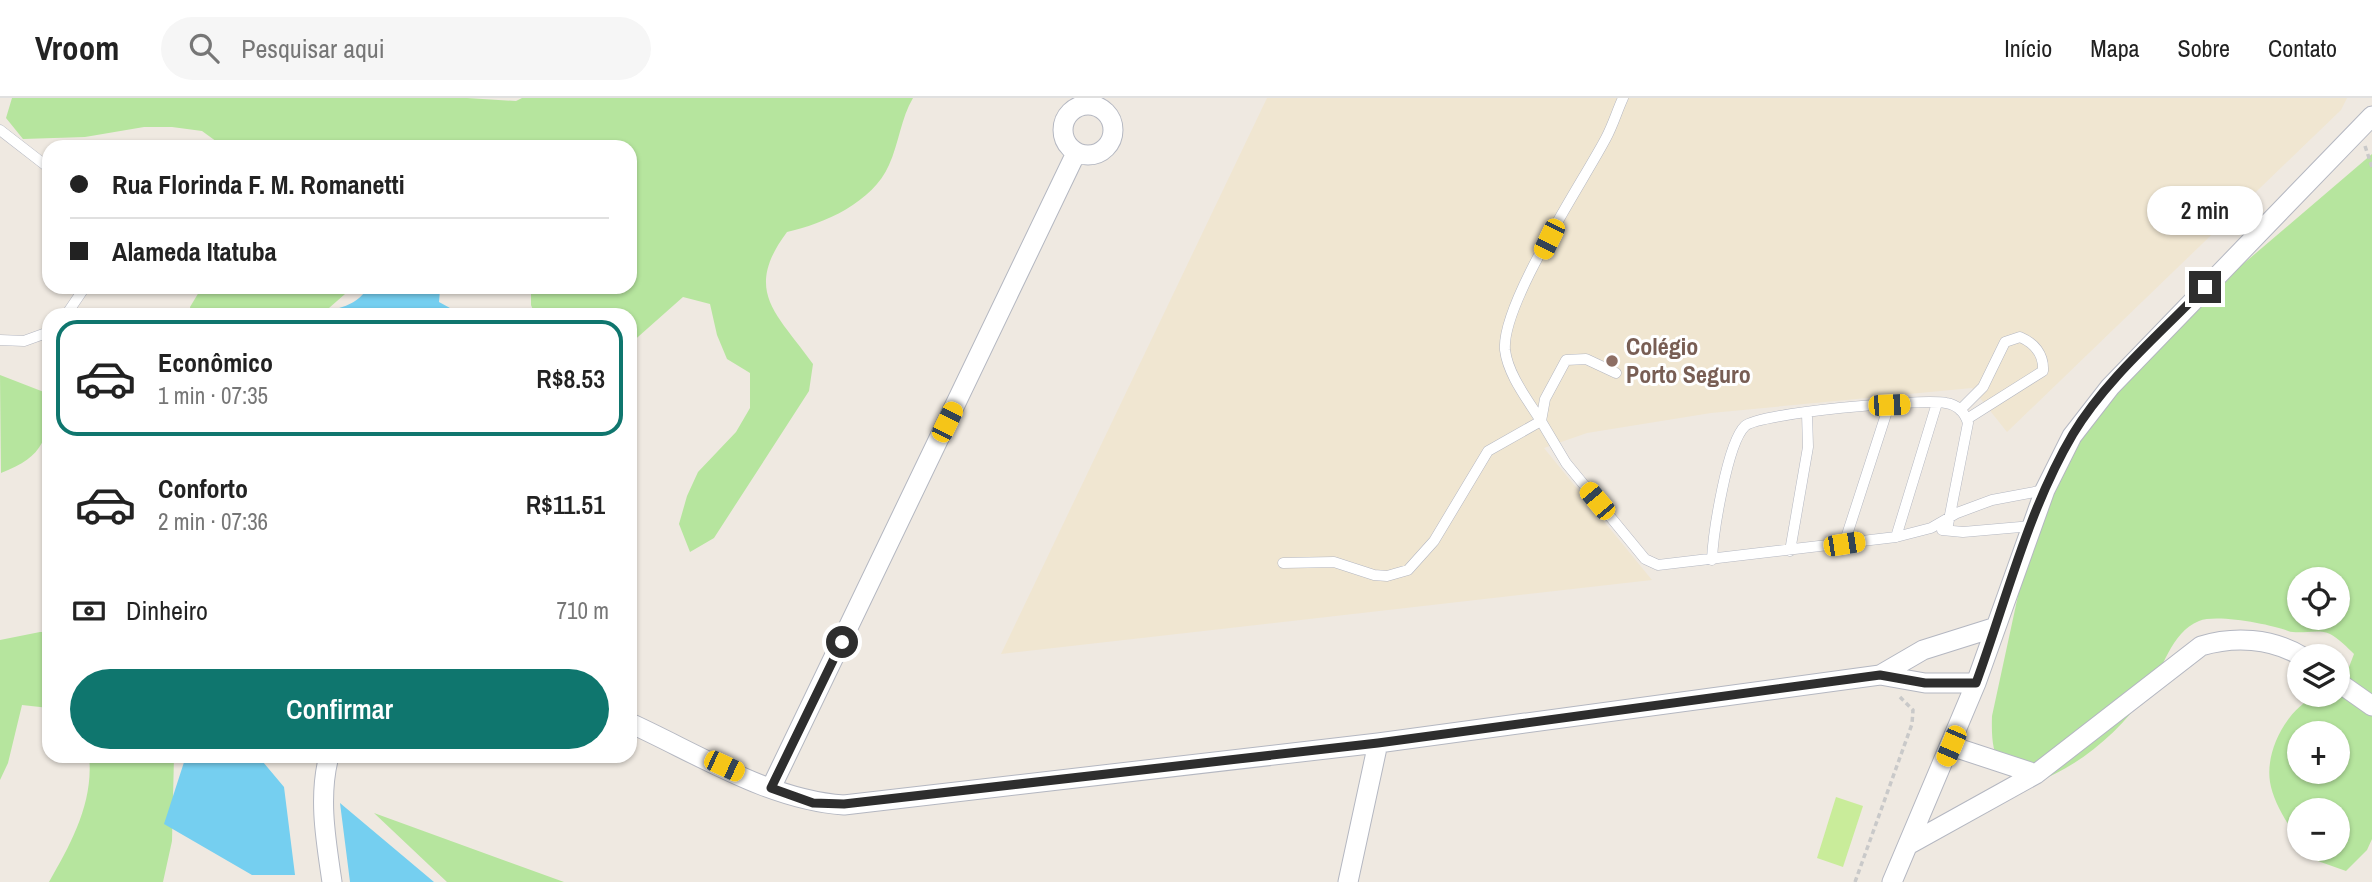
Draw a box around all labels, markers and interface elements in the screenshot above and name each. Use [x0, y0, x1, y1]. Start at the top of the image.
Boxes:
search box [161, 17, 651, 80]
text: Vroom [35, 26, 119, 70]
icon: search [185, 29, 223, 67]
text: Pesquisar aqui [241, 31, 385, 66]
text: Início [2004, 32, 2052, 64]
text: Mapa [2090, 32, 2140, 64]
text: Sobre [2178, 32, 2230, 64]
text: Contato [2268, 32, 2337, 64]
text: Rua Florinda F. M. Romanetti [112, 167, 405, 202]
callout: 2 min [2147, 186, 2263, 234]
text: 2 min [2181, 195, 2229, 226]
car [1531, 216, 1568, 262]
text: Alameda Itatuba [112, 234, 277, 269]
route end [2189, 271, 2221, 303]
place label: Colégio Porto Seguro [1626, 330, 1751, 390]
text: Econômico [158, 345, 273, 380]
icon: car [74, 347, 137, 410]
marker: Colégio Porto Seguro [1604, 353, 1620, 369]
text: R$8.53 [536, 361, 605, 396]
text: 1 min · 07:35 [158, 380, 268, 411]
car [1868, 394, 1911, 416]
car [929, 399, 966, 445]
text: Conforto [158, 471, 248, 506]
icon: car [74, 473, 137, 536]
car [1576, 478, 1619, 524]
text: R$11.51 [526, 487, 605, 522]
text: 2 min · 07:36 [158, 506, 268, 537]
car [1822, 530, 1867, 558]
map controls [2287, 567, 2350, 861]
button: locate [2287, 567, 2350, 630]
icon: cash [70, 592, 108, 630]
text: Dinheiro [126, 593, 208, 628]
text: 710 m [557, 595, 609, 626]
route start [826, 626, 858, 658]
button: layers [2287, 644, 2350, 707]
button: Confirmar [70, 669, 609, 749]
button: + [2287, 721, 2350, 784]
car [1934, 723, 1969, 769]
car [701, 748, 748, 784]
button: − [2287, 798, 2350, 861]

